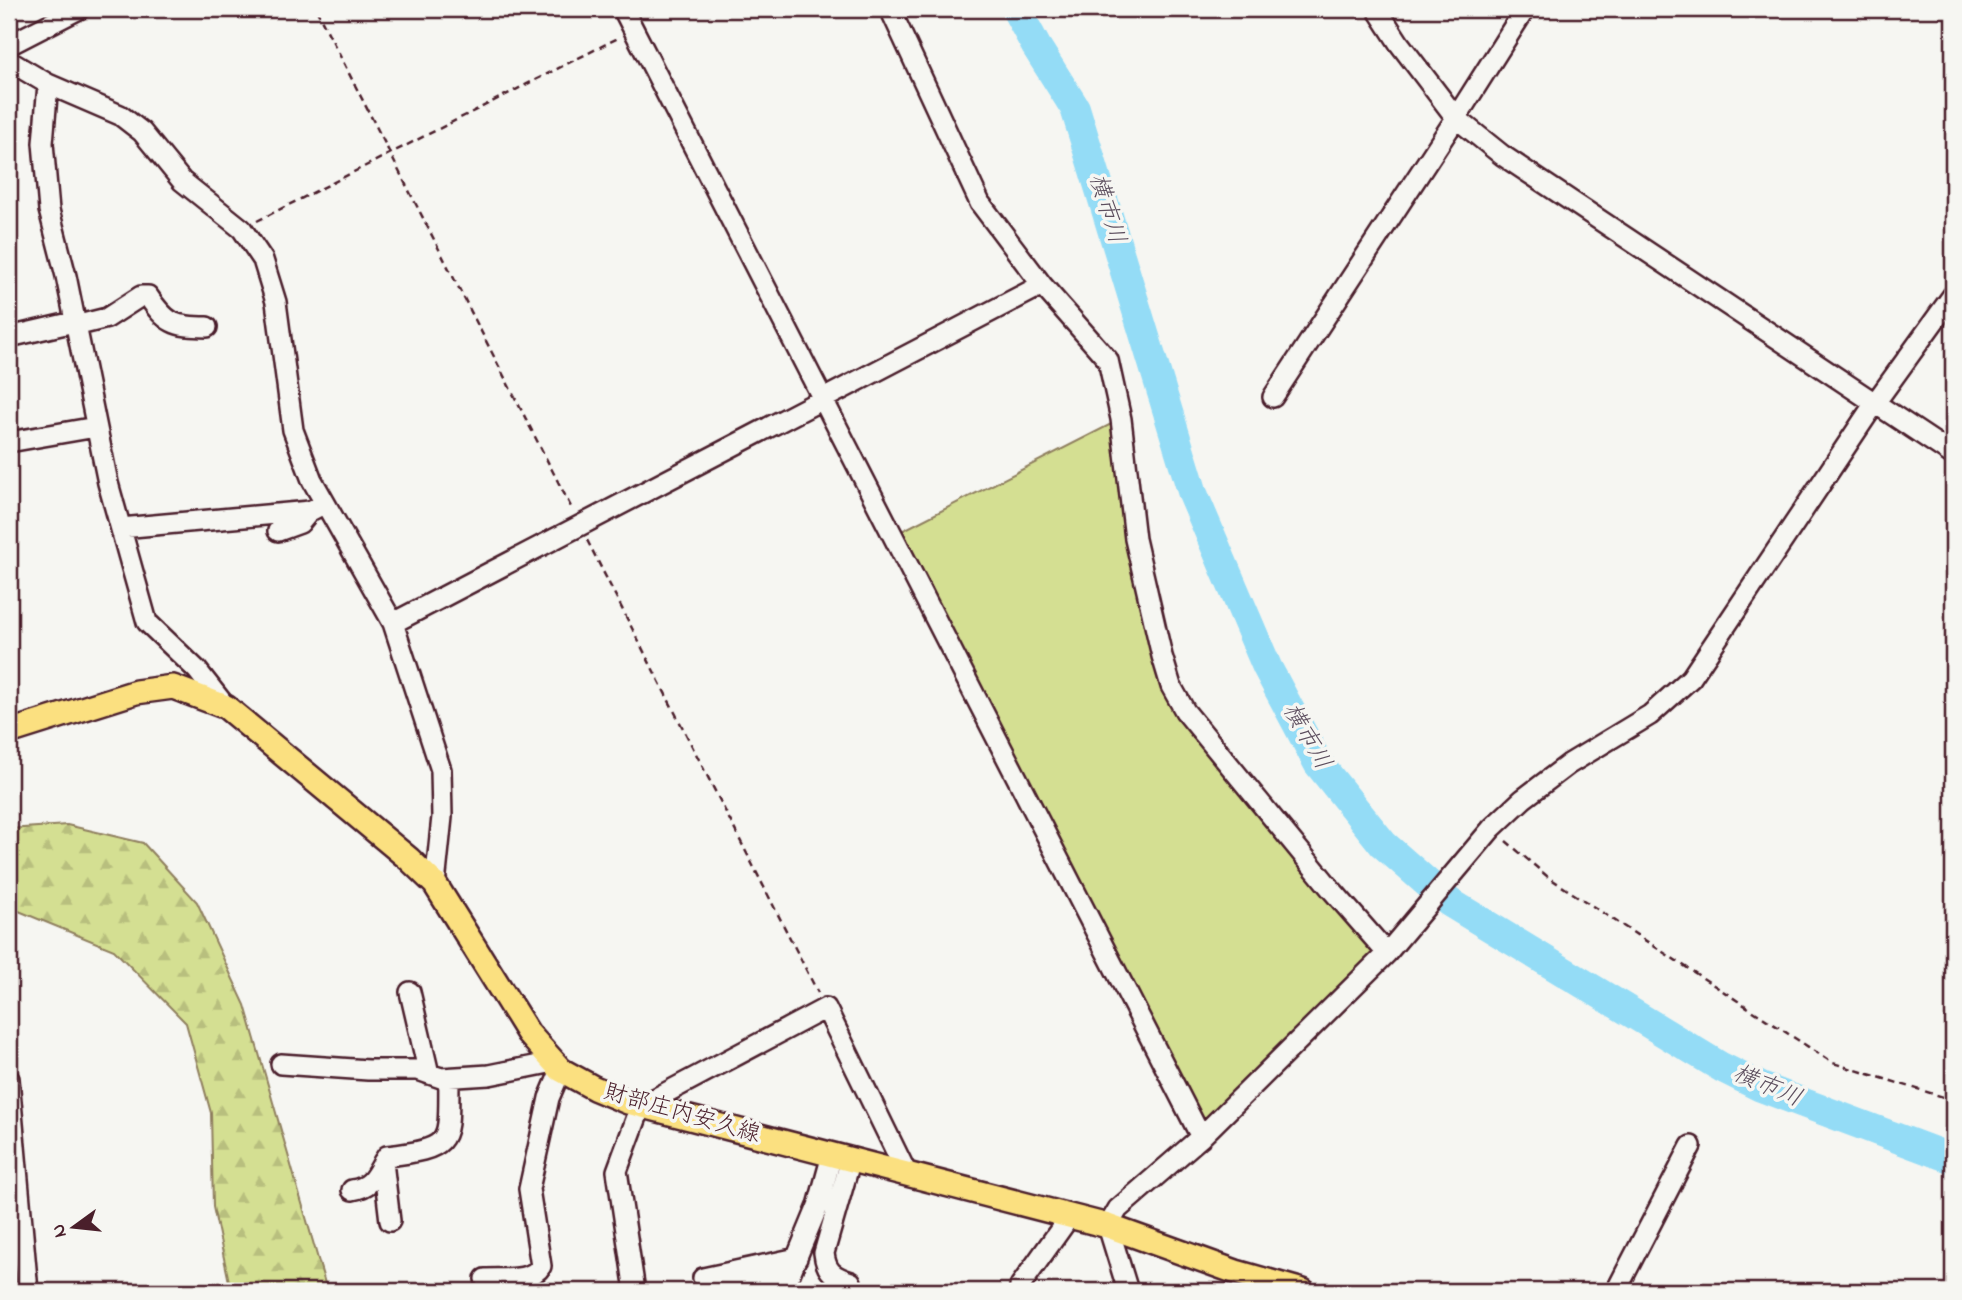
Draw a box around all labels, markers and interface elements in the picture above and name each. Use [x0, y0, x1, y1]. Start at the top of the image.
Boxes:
water label: 横市川 [1079, 169, 1133, 249]
water label: 横市川 [1273, 697, 1339, 777]
water label: 横市川 [1727, 1057, 1807, 1117]
street label: 財部庄内安久線 [600, 1076, 764, 1152]
north arrow [38, 1192, 108, 1262]
text: N [45, 1221, 75, 1240]

